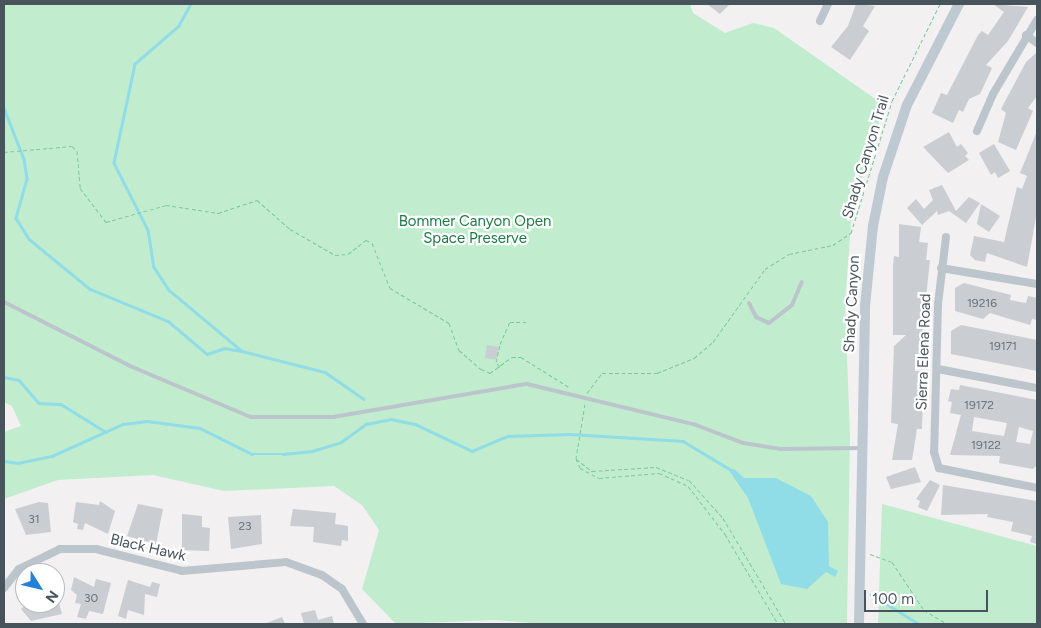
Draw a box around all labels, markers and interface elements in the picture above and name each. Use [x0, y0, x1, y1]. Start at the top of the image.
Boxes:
street label: Shady Canyon Trail [839, 93, 893, 221]
park label: Bommer Canyon Open Space Preserve [399, 212, 551, 247]
street label: Shady Canyon [840, 255, 864, 353]
street label: Sierra Elena Road [913, 293, 935, 411]
house number: 19216 [967, 297, 997, 311]
house number: 19171 [989, 340, 1017, 354]
house number: 19172 [964, 399, 994, 413]
house number: 19122 [971, 439, 1001, 453]
house number: 31 [28, 513, 40, 527]
house number: 23 [238, 520, 252, 534]
street label: Black Hawk [108, 531, 188, 565]
north arrow [15, 563, 65, 613]
scale bar [866, 580, 990, 612]
text: N [42, 587, 62, 606]
text: 100 m [872, 590, 914, 608]
house number: 30 [84, 592, 98, 606]

